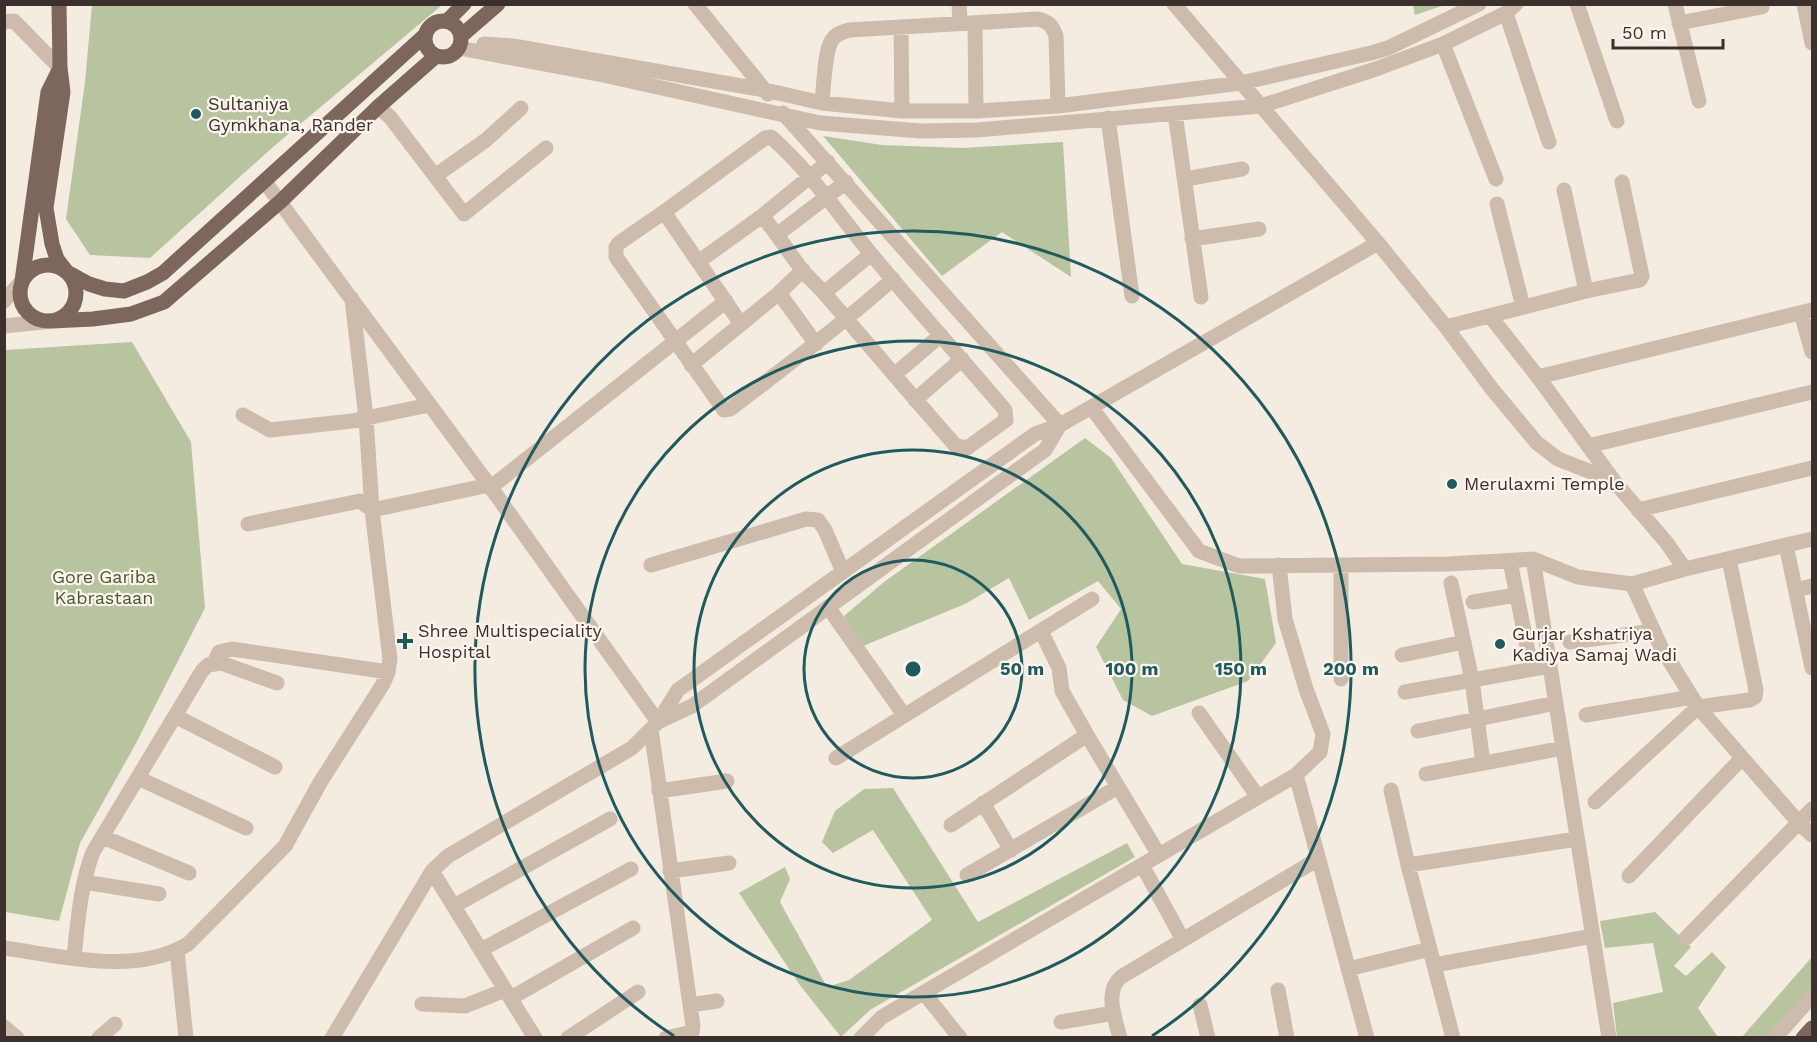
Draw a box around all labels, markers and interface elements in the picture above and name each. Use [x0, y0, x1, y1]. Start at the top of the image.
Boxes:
scale bar [1613, 12, 1722, 50]
text: 50 m [1622, 22, 1667, 43]
place label: Sultaniya Gymkhana, Rander [208, 93, 373, 135]
marker: Sultaniya Gymkhana, Rander [189, 107, 203, 121]
place label: Merulaxmi Temple [1464, 473, 1625, 494]
marker: Merulaxmi Temple [1445, 477, 1459, 491]
park label: Gore Gariba Kabrastaan [52, 566, 156, 608]
place label: Shree Multispeciality Hospital [418, 620, 603, 662]
place label: Gurjar Kshatriya Kadiya Samaj Wadi [1512, 623, 1677, 665]
marker: Shree Multispeciality Hospital [396, 632, 414, 650]
marker: Gurjar Kshatriya Kadiya Samaj Wadi [1493, 637, 1507, 651]
text: 50 m [1000, 658, 1044, 679]
text: 100 m [1105, 658, 1159, 679]
text: 150 m [1215, 658, 1267, 679]
text: 200 m [1323, 658, 1379, 679]
centre of rings [903, 659, 923, 679]

